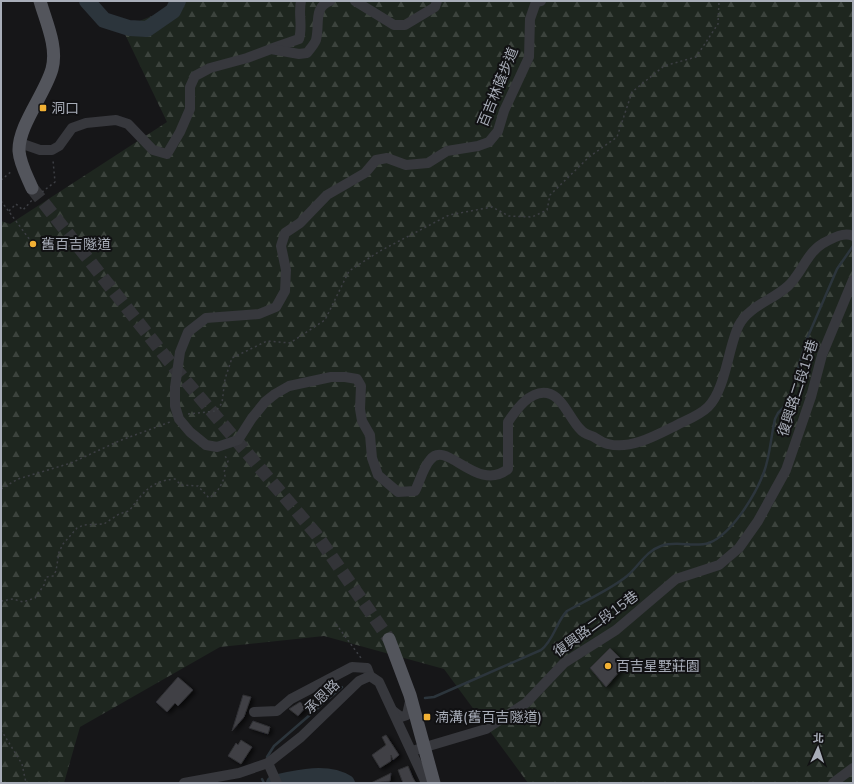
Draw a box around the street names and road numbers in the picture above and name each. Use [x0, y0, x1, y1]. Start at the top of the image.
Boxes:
street label: 百吉林蔭步道 [473, 44, 523, 130]
street label: 復興路二段15巷 [773, 337, 823, 439]
street label: 復興路二段15巷 [550, 587, 642, 661]
street label: 承恩路 [300, 676, 344, 718]

